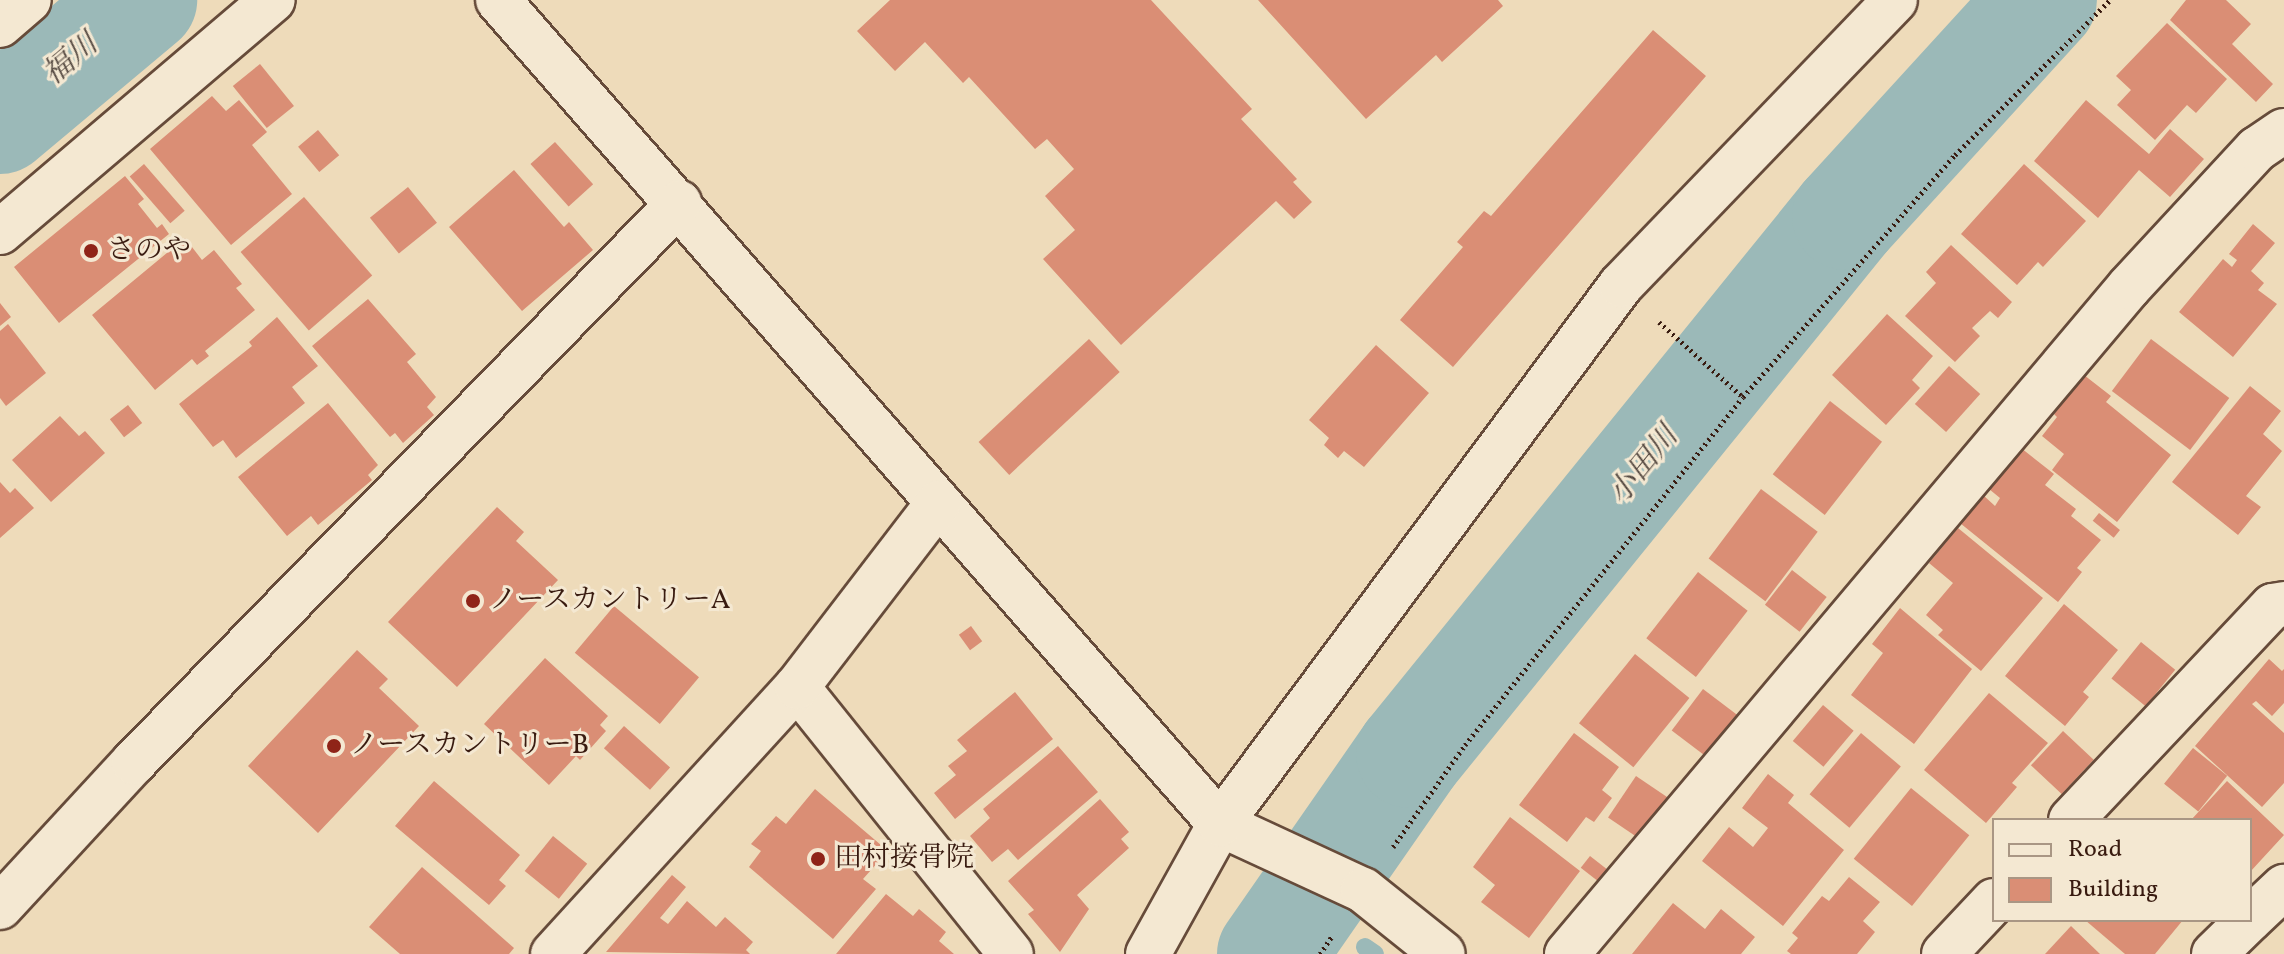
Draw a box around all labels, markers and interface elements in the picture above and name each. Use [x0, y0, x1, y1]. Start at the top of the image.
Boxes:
water label: 福川 [36, 27, 106, 93]
place label: さのや [107, 234, 191, 268]
marker: さのや [82, 242, 100, 260]
water label: 小田川 [1602, 420, 1686, 512]
place label: ノースカントリーA [489, 584, 732, 618]
marker: ノースカントリーA [464, 592, 482, 610]
place label: ノースカントリーB [350, 729, 591, 763]
marker: ノースカントリーB [325, 737, 343, 755]
legend [1992, 818, 2252, 922]
text: Road [2068, 833, 2122, 867]
place label: 田村接骨院 [834, 842, 974, 876]
marker: 田村接骨院 [809, 850, 827, 868]
text: Building [2068, 873, 2158, 907]

